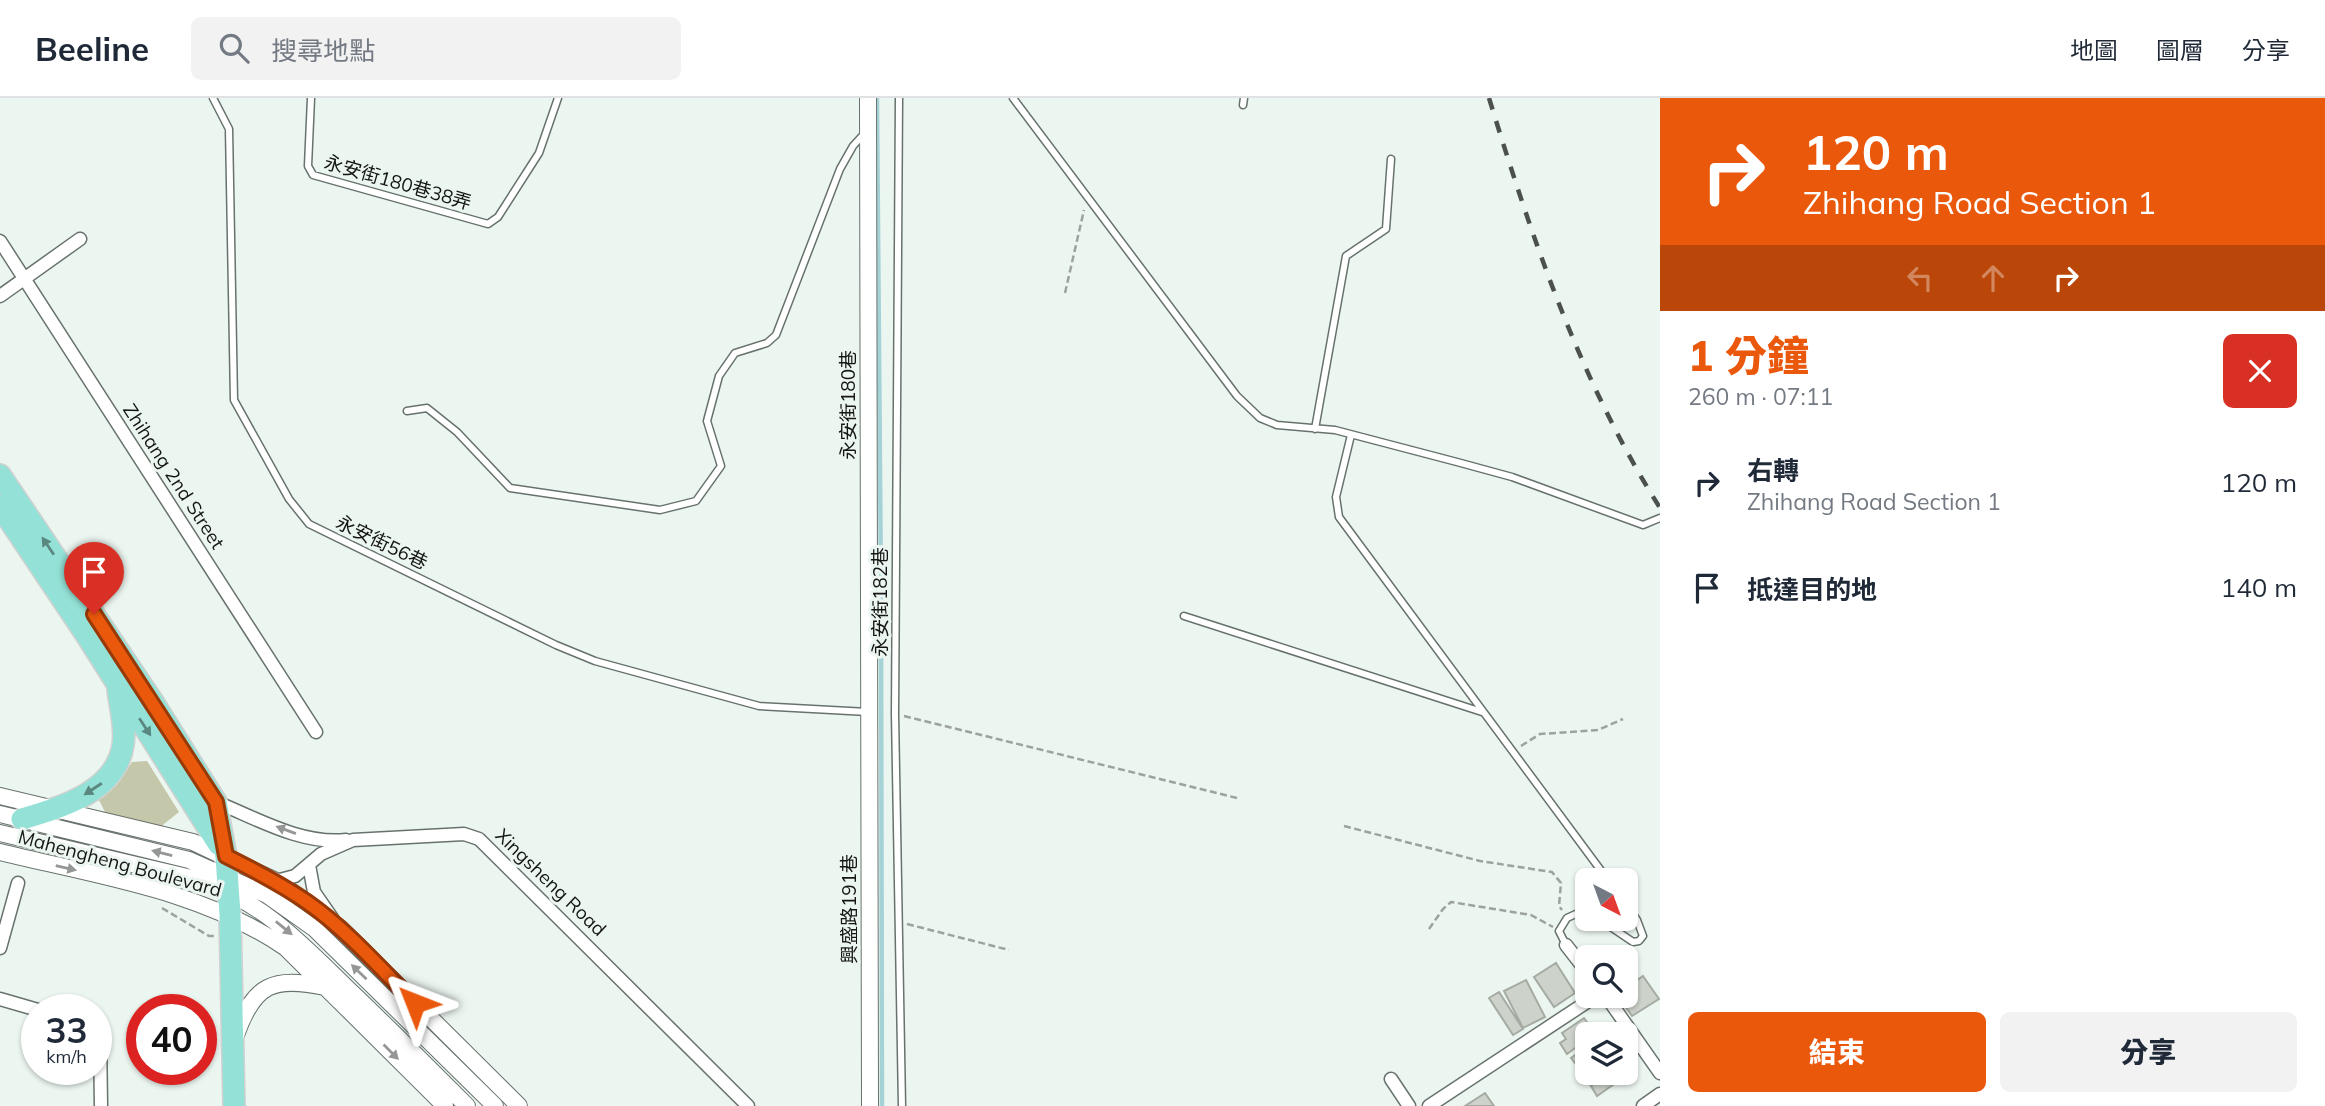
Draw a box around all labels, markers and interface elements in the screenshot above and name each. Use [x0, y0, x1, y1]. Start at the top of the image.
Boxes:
search box [191, 17, 681, 80]
text: Beeline [35, 28, 149, 69]
icon: search [215, 29, 253, 67]
text: 搜尋地點 [271, 34, 375, 67]
text: 地圖 [2070, 35, 2118, 65]
text: 圖層 [2156, 35, 2204, 65]
text: 分享 [2242, 35, 2290, 65]
text: 120 m [1803, 121, 1949, 182]
icon: right [1688, 126, 1779, 217]
street label: 永安街180巷38弄 [322, 150, 474, 214]
text: Zhihang Road Section 1 [1803, 182, 2156, 222]
icon: left [1901, 259, 1939, 297]
icon: ahead [1974, 259, 2012, 297]
icon: right [2047, 259, 2085, 297]
text: 1 分鐘 [1688, 329, 1809, 382]
button: close [2223, 334, 2297, 408]
street label: 永安街180巷 [836, 350, 860, 460]
text: 260 m · 07:11 [1688, 382, 1833, 411]
street label: Zhihang 2nd Street [118, 399, 230, 553]
text: 右轉 [1747, 454, 1799, 487]
icon: right [1688, 464, 1726, 502]
text: 120 m [2221, 466, 2297, 499]
text: Zhihang Road Section 1 [1747, 487, 2001, 516]
street label: 永安街56巷 [332, 510, 432, 574]
one-way arrow [41, 536, 54, 555]
pin [64, 542, 124, 614]
street label: 永安街182巷 [868, 547, 892, 657]
icon: arrive [75, 553, 113, 591]
icon: arrive [1688, 569, 1726, 607]
text: 140 m [2221, 571, 2297, 604]
text: 抵達目的地 [1747, 573, 1877, 606]
one-way arrow [139, 717, 152, 736]
one-way arrow [83, 783, 103, 796]
street label: Xingsheng Road [491, 823, 611, 941]
street label: Mahengheng Boulevard [16, 824, 224, 902]
one-way arrow [276, 824, 297, 835]
one-way arrow [151, 848, 173, 859]
street label: 興盛路191巷 [837, 854, 861, 964]
one-way arrow [55, 863, 77, 874]
north arrow [1575, 868, 1638, 931]
map controls [1575, 868, 1638, 1085]
one-way arrow [276, 920, 293, 935]
button: search [1575, 945, 1638, 1008]
one-way arrow [351, 965, 368, 981]
position arrow [378, 966, 452, 1040]
speed limit sign: 40 [126, 994, 217, 1085]
text: 33 [45, 1008, 88, 1052]
button: 結束 [1688, 1012, 1986, 1092]
button: 分享 [2000, 1012, 2297, 1092]
button: layers [1575, 1022, 1638, 1085]
one-way arrow [382, 1044, 399, 1060]
text: km/h [46, 1045, 87, 1068]

